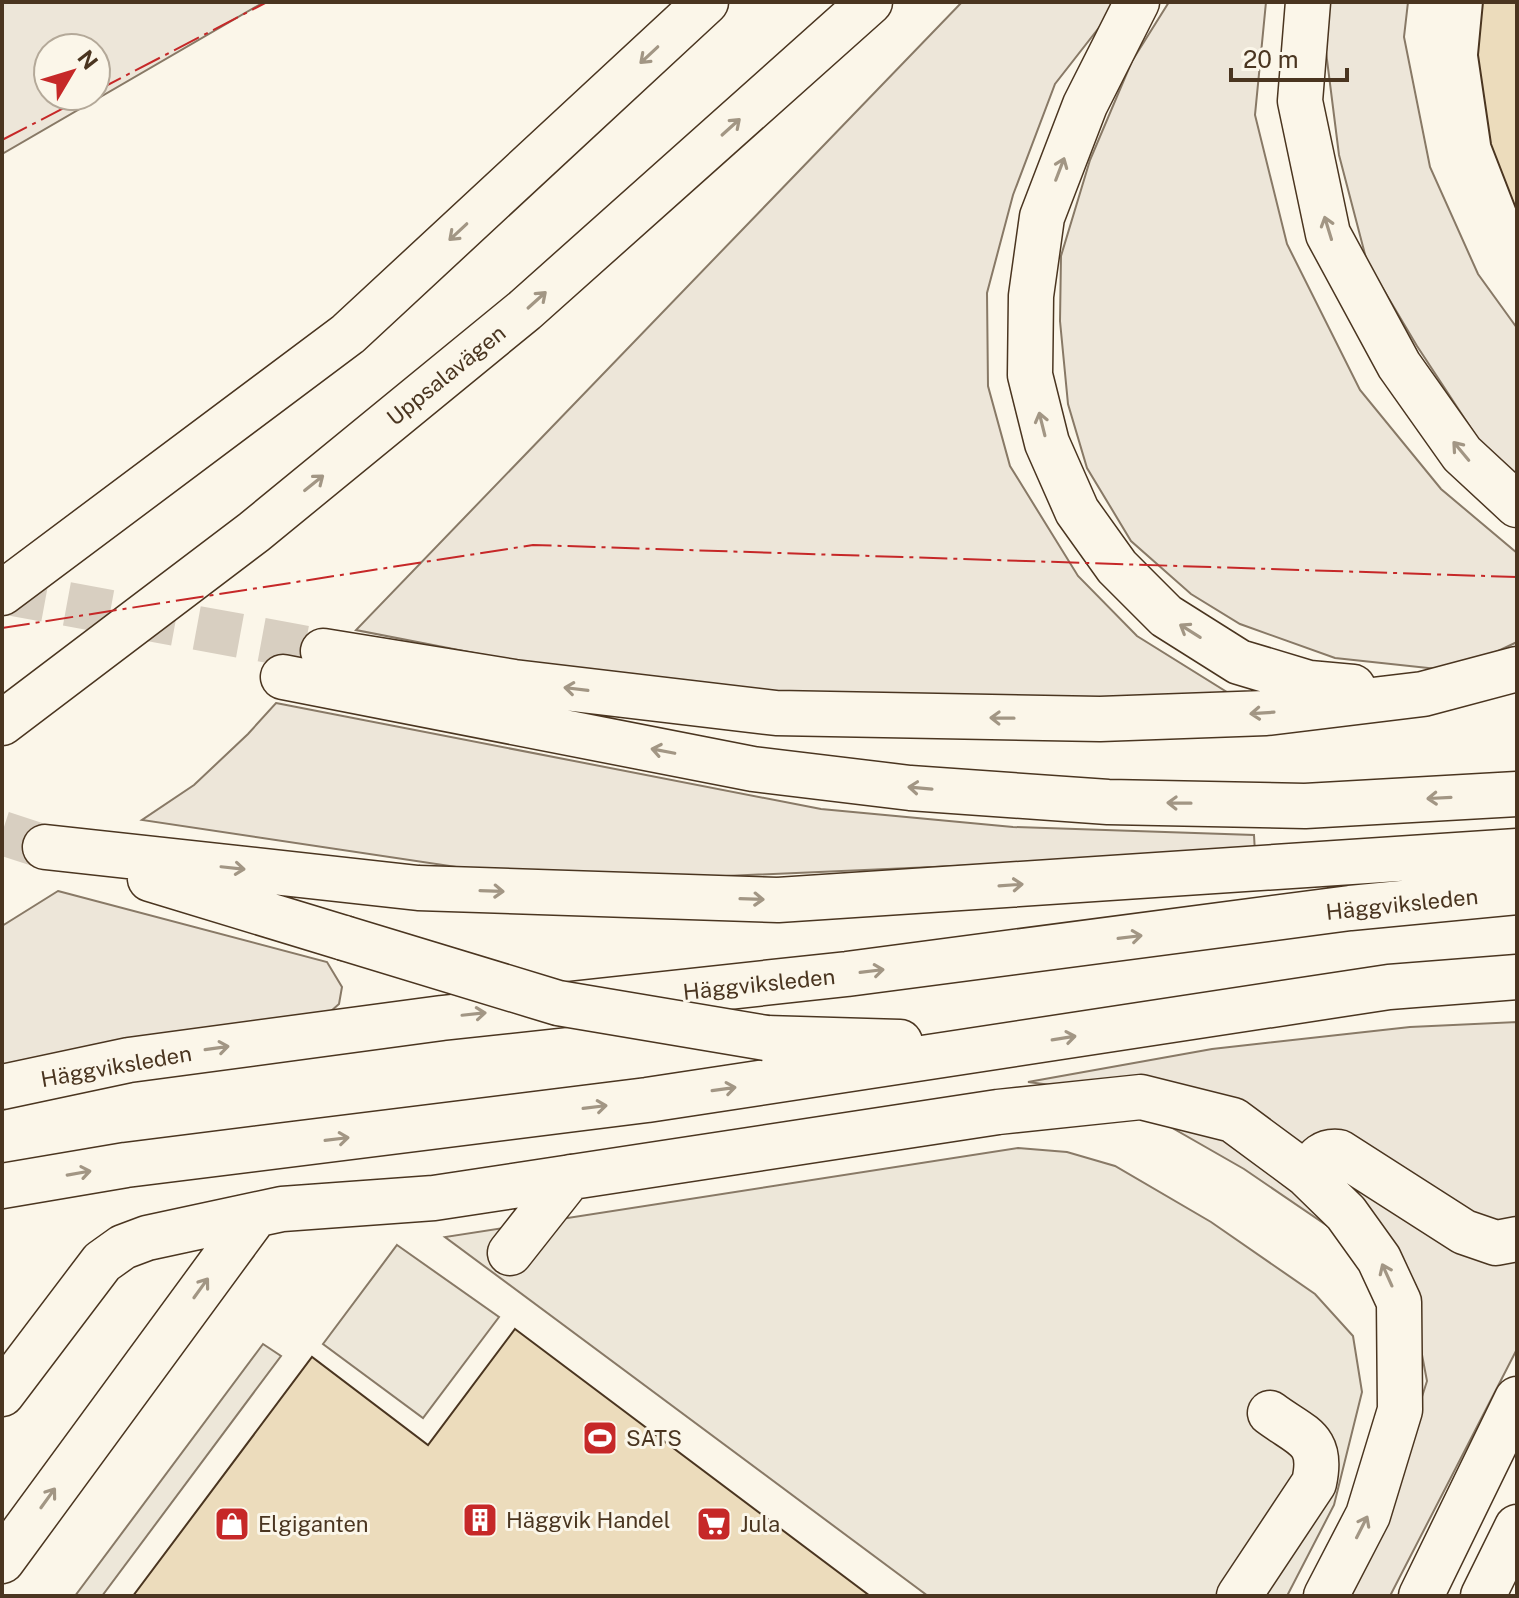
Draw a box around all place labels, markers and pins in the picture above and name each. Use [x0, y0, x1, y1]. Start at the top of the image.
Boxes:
sports icon: SATS [581, 1419, 619, 1457]
place label: SATS [626, 1425, 682, 1451]
building icon: Häggvik Handel [461, 1501, 499, 1539]
shop icon: Elgiganten [213, 1505, 251, 1543]
supermarket icon: Jula [695, 1505, 733, 1543]
place label: Häggvik Handel [506, 1507, 670, 1533]
place label: Elgiganten [258, 1511, 369, 1537]
place label: Jula [740, 1511, 780, 1537]

